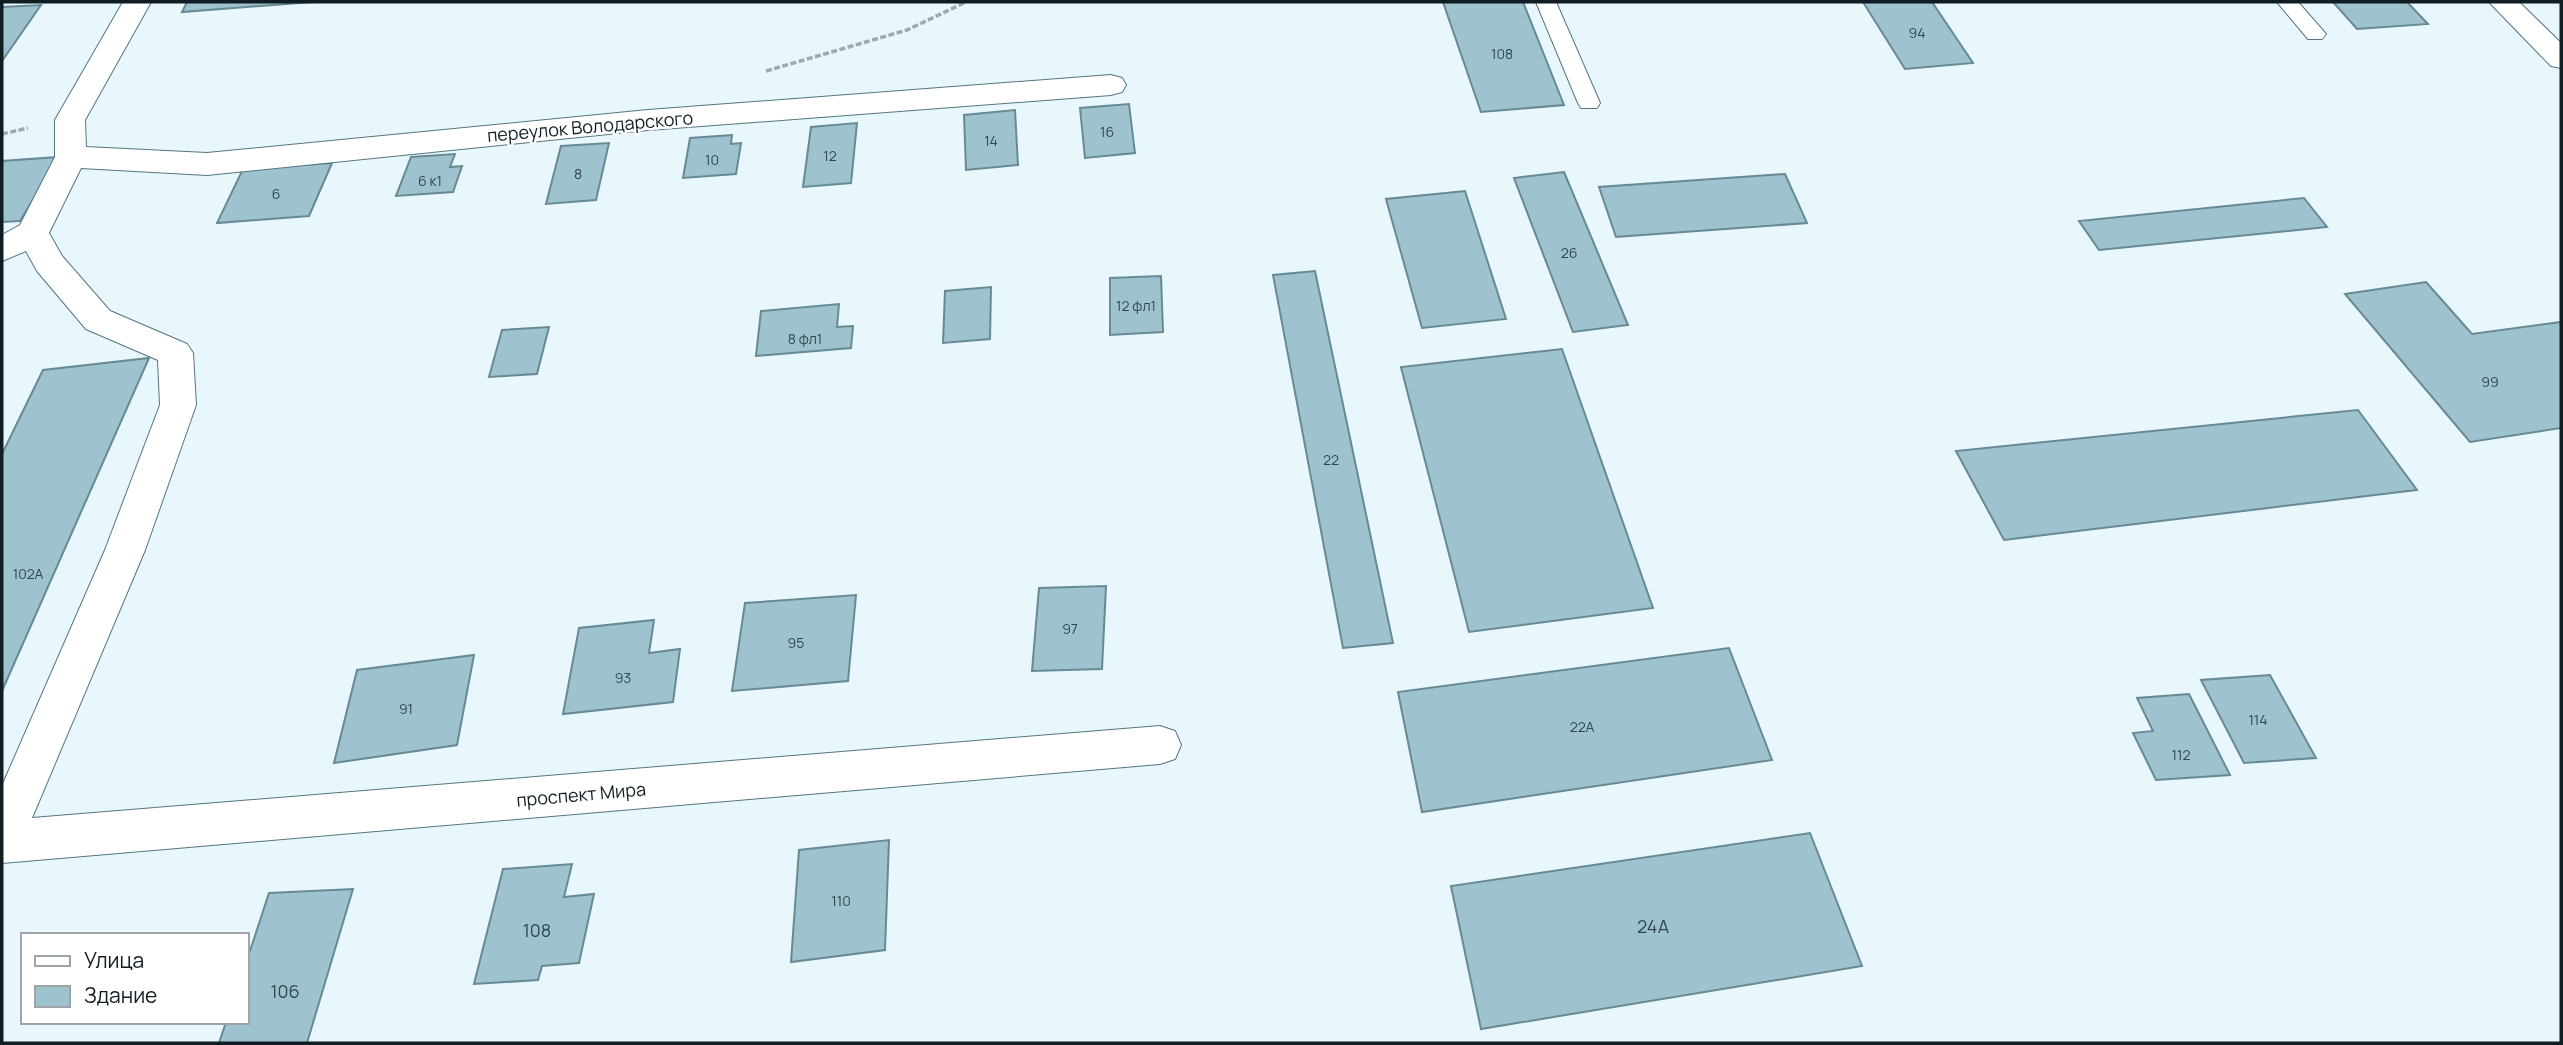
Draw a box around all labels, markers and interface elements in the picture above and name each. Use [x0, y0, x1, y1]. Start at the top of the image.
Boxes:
house number: 94 [1909, 23, 1925, 42]
house number: 108 [1491, 44, 1513, 63]
street label: переулок Володарского [486, 105, 694, 147]
house number: 16 [1100, 122, 1114, 141]
house number: 14 [984, 131, 998, 150]
house number: 12 [823, 146, 837, 165]
house number: 10 [705, 150, 719, 169]
house number: 8 [574, 164, 582, 183]
house number: 6 к1 [418, 171, 442, 190]
house number: 6 [272, 184, 280, 203]
house number: 26 [1561, 243, 1577, 262]
house number: 12 фл1 [1116, 296, 1156, 315]
house number: 8 фл1 [788, 329, 822, 348]
house number: 99 [2481, 372, 2499, 391]
house number: 22 [1323, 450, 1339, 469]
house number: 102А [13, 564, 43, 583]
house number: 97 [1062, 619, 1078, 638]
house number: 95 [788, 633, 804, 652]
house number: 93 [615, 668, 631, 687]
house number: 91 [399, 699, 413, 718]
house number: 114 [2248, 710, 2268, 729]
house number: 22А [1570, 717, 1594, 736]
house number: 112 [2172, 745, 2190, 764]
street label: проспект Мира [515, 776, 647, 812]
house number: 110 [831, 891, 851, 910]
house number: 24А [1637, 914, 1670, 938]
house number: 108 [523, 918, 551, 942]
legend [21, 933, 248, 1024]
text: Улица [84, 946, 144, 974]
house number: 106 [270, 979, 300, 1003]
text: Здание [84, 981, 157, 1009]

